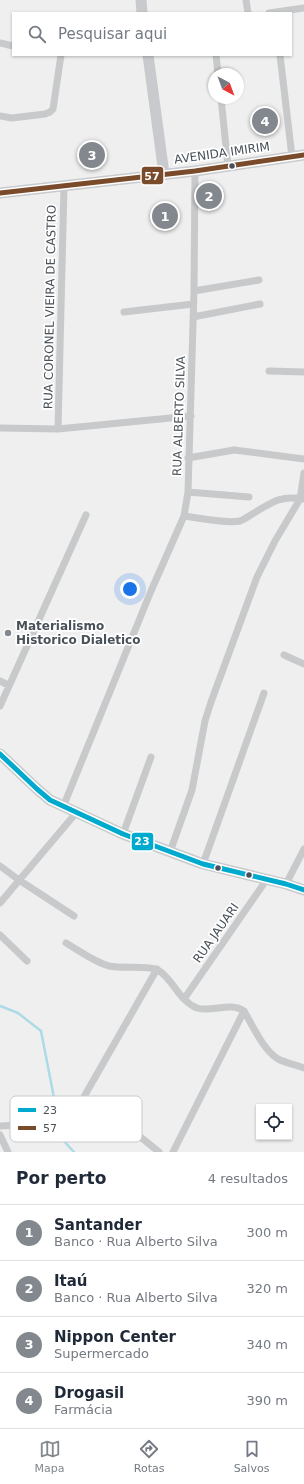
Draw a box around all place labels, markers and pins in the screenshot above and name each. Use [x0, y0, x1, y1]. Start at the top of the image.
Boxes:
pin: 4 [252, 106, 278, 136]
pin: 3 [79, 140, 105, 170]
unlabelled marker [227, 161, 237, 171]
pin: 2 [196, 181, 222, 211]
pin: 1 [152, 201, 178, 231]
place label: Materialismo Historico Dialetico [16, 619, 140, 647]
marker: Materialismo Historico Dialetico [3, 628, 13, 638]
unlabelled marker [213, 863, 223, 873]
unlabelled marker [244, 870, 254, 880]

